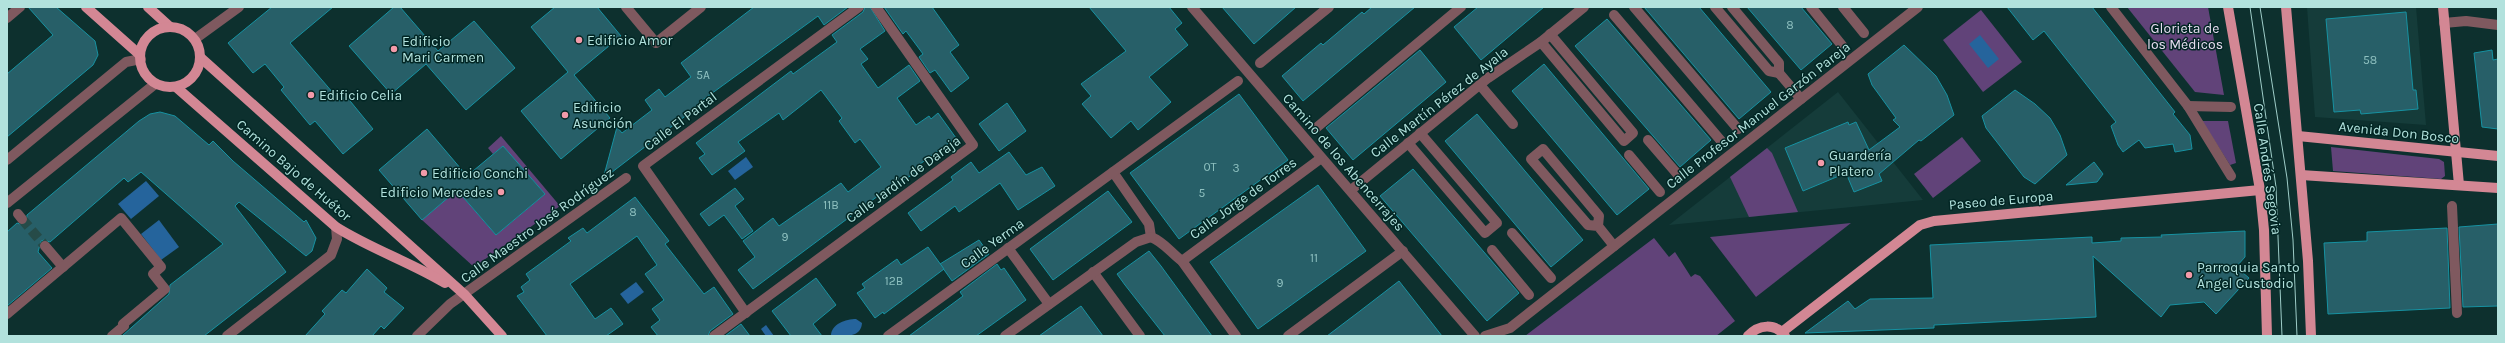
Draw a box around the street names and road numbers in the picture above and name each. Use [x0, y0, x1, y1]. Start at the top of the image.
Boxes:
street label: Calle Profesor Manuel Garzón Pareja [1663, 38, 1854, 193]
street label: Calle Martín Pérez de Ayala [1367, 43, 1512, 161]
street label: Calle El Partal [640, 88, 720, 154]
street label: Camino de los Abencerrajes [1279, 90, 1408, 235]
street label: Calle Andrés Segovia [2250, 102, 2285, 236]
street label: Camino Bajo de Huétor [233, 116, 355, 225]
street label: Avenida Don Bosco [2338, 118, 2460, 147]
street label: Calle Jardín de Daraja [843, 132, 964, 227]
street label: Calle Jorge de Torres [1186, 154, 1300, 243]
street label: Calle Maestro José Rodríguez [457, 164, 617, 287]
street label: Paseo de Europa [1948, 187, 2054, 214]
street label: Calle Yerma [957, 215, 1027, 272]

